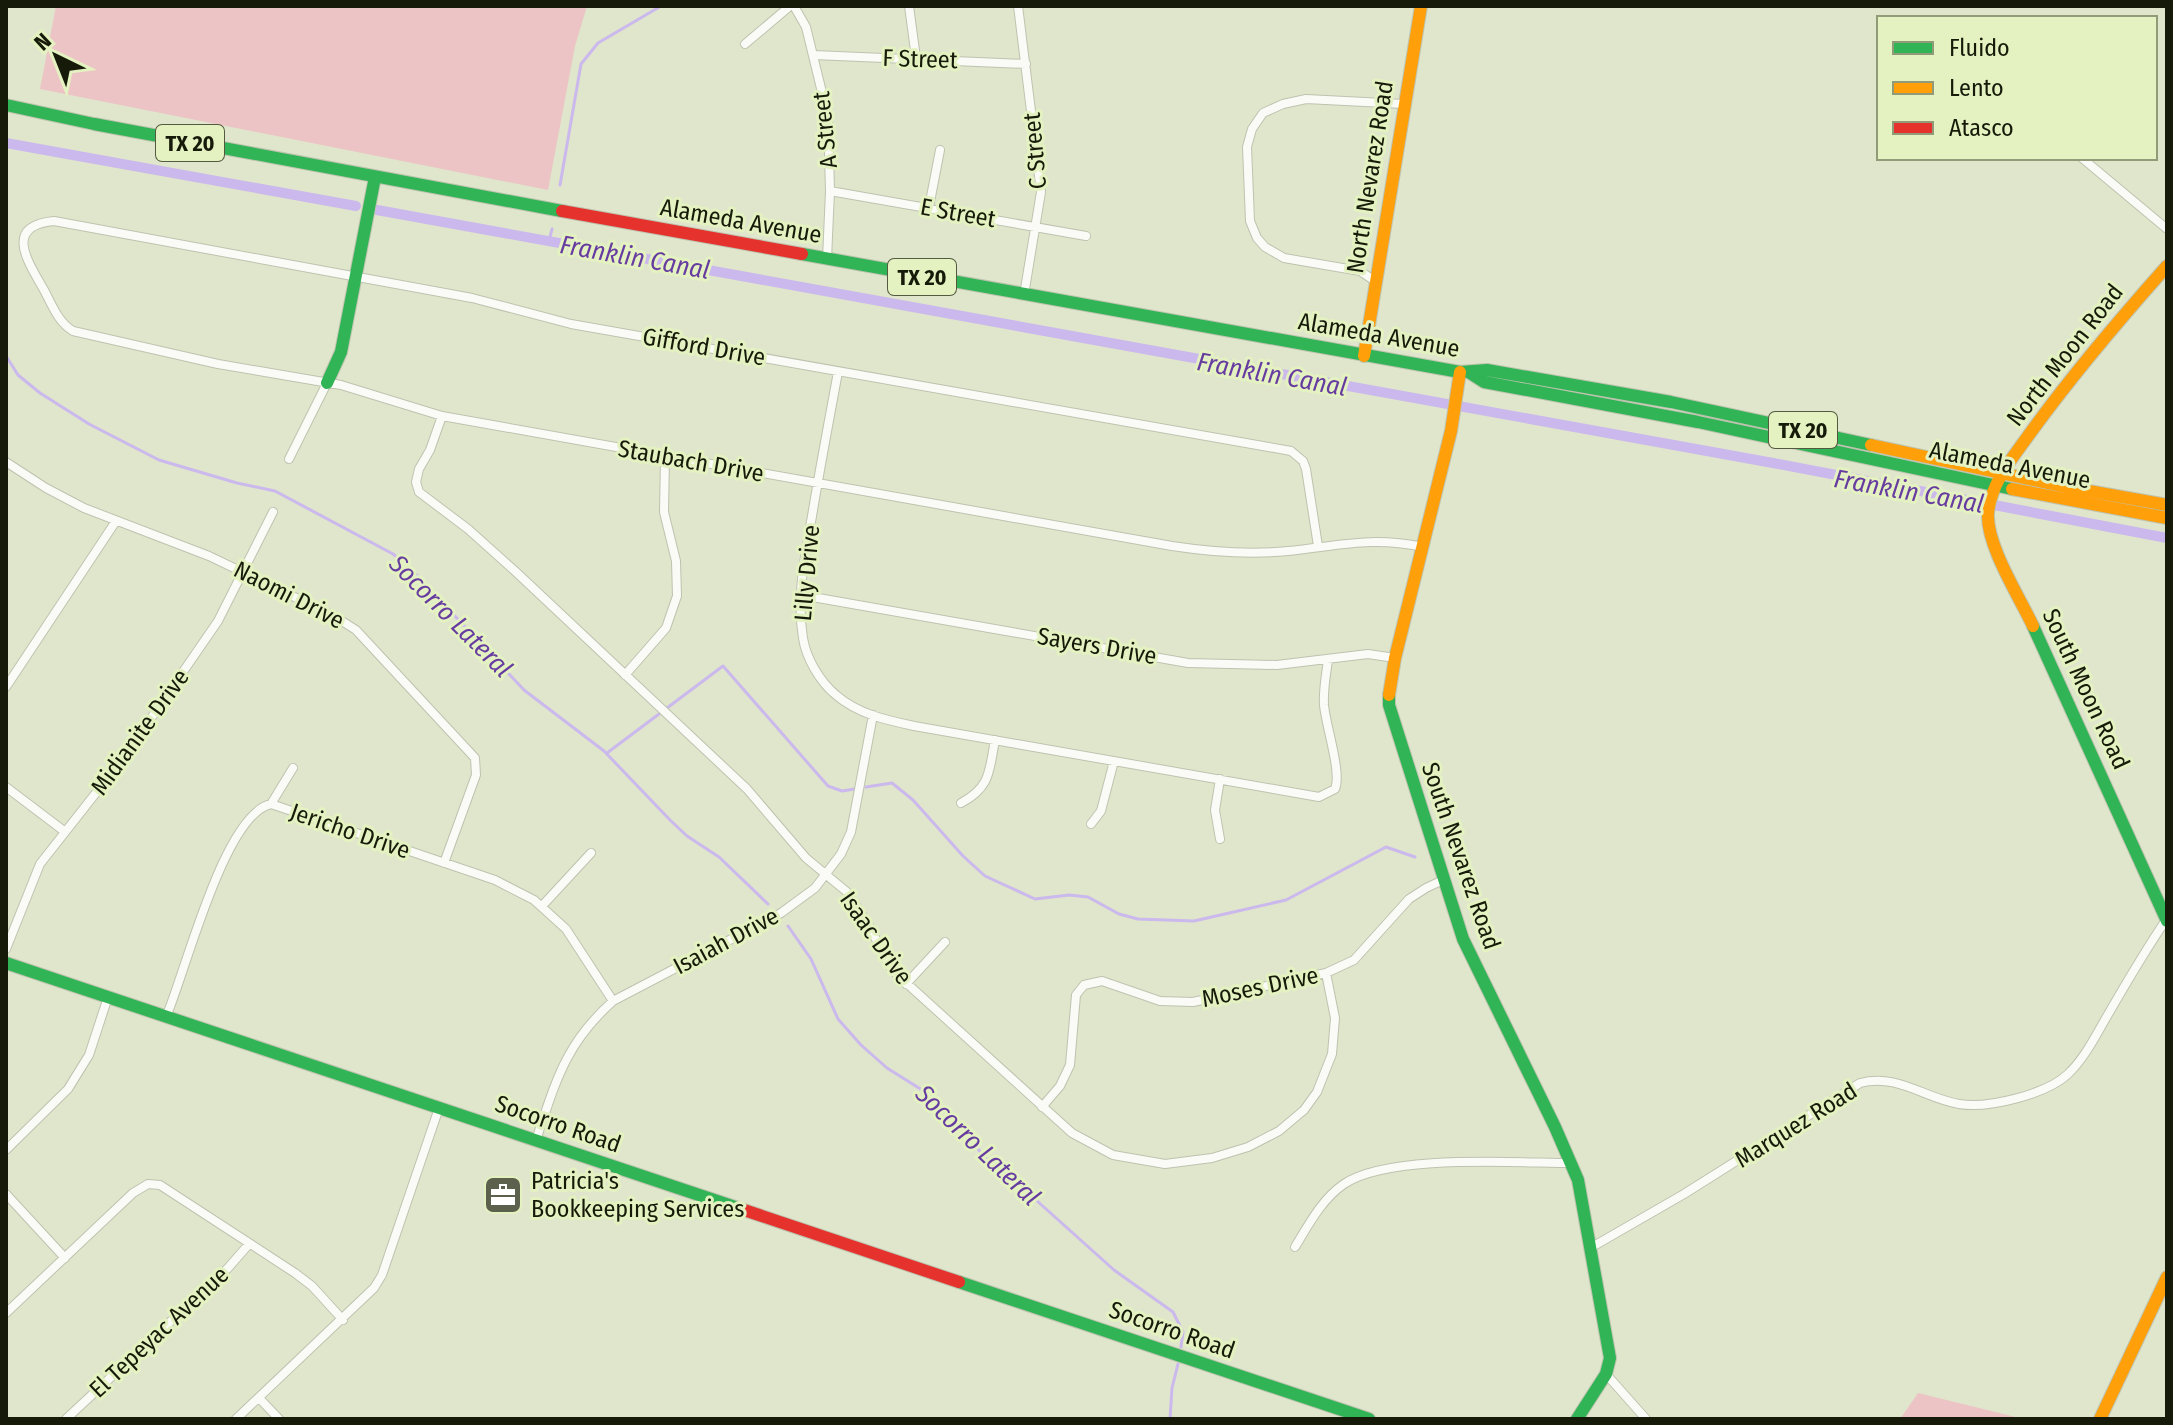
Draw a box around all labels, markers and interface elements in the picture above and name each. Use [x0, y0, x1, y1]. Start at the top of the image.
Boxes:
north arrow [16, 16, 96, 96]
legend [1877, 16, 2157, 160]
text: N [29, 27, 57, 56]
text: Fluido [1949, 34, 2010, 62]
street label: F Street [882, 44, 958, 74]
text: Lento [1949, 74, 2004, 102]
street label: North Nevarez Road [1341, 79, 1399, 275]
street label: A Street [807, 90, 843, 170]
street label: C Street [1018, 111, 1052, 191]
text: Atasco [1949, 114, 2014, 142]
road number: TX 20 [156, 125, 224, 161]
street label: Alameda Avenue [658, 193, 824, 249]
street label: E Street [918, 193, 998, 233]
water label: Franklin Canal [558, 229, 712, 286]
road number: TX 20 [888, 259, 956, 295]
street label: North Moon Road [2001, 279, 2129, 431]
street label: Alameda Avenue [1296, 307, 1462, 363]
street label: Gifford Drive [641, 322, 767, 372]
water label: Franklin Canal [1195, 346, 1349, 403]
road number: TX 20 [1769, 412, 1837, 448]
street label: Staubach Drive [616, 434, 766, 488]
street label: Alameda Avenue [1927, 436, 2093, 494]
water label: Franklin Canal [1832, 463, 1986, 520]
street label: Lilly Drive [789, 524, 825, 622]
water label: Socorro Lateral [382, 548, 519, 684]
street label: Naomi Drive [229, 555, 349, 635]
street label: South Moon Road [2037, 604, 2135, 774]
street label: Sayers Drive [1035, 622, 1159, 670]
street label: Midianite Drive [85, 664, 195, 800]
street label: South Nevarez Road [1416, 759, 1506, 953]
street label: Jericho Drive [286, 797, 414, 865]
street label: Isaac Drive [834, 886, 918, 990]
street label: Isaiah Drive [669, 902, 783, 980]
street label: Moses Drive [1199, 961, 1321, 1013]
street label: Marquez Road [1730, 1076, 1862, 1174]
water label: Socorro Lateral [908, 1078, 1046, 1212]
street label: Socorro Road [491, 1089, 625, 1159]
place label: Patricia's Bookkeeping Services [531, 1167, 744, 1223]
office icon: Patricia's Bookkeeping Services [482, 1174, 524, 1216]
street label: El Tepeyac Avenue [84, 1261, 234, 1403]
street label: Socorro Road [1105, 1295, 1239, 1365]

